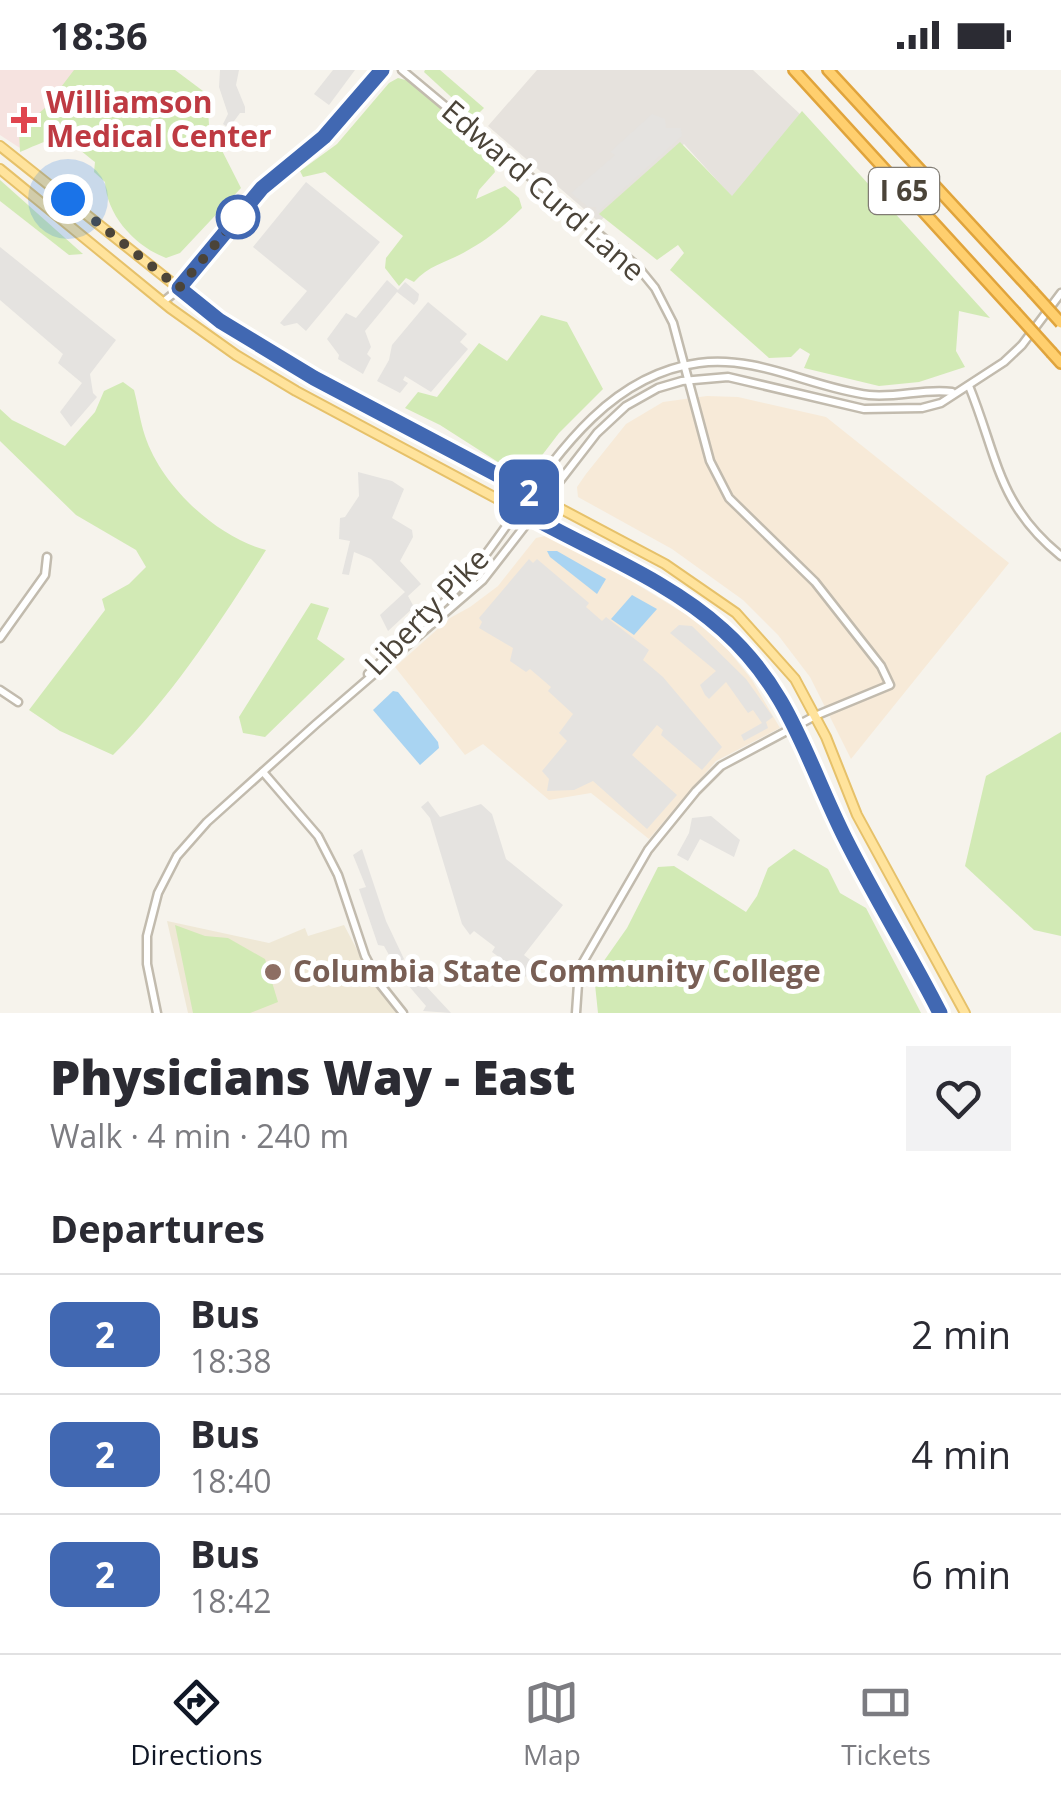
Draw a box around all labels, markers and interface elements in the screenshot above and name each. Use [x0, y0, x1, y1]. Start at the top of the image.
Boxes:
text: 18:36 [50, 9, 148, 61]
place label: Williamson Medical Center [46, 81, 272, 156]
street label: Edward Curd Lane [434, 90, 654, 290]
marker: Williamson Medical Center [11, 107, 37, 133]
road number: I 65 [869, 168, 939, 214]
your location [43, 174, 93, 224]
unlabelled marker [217, 196, 259, 238]
line badge: 2 [496, 460, 562, 524]
text: 2 [519, 469, 539, 516]
street label: Liberty Pike [355, 538, 497, 684]
place label: Columbia State Community College [293, 950, 821, 991]
marker: Columbia State Community College [262, 961, 284, 983]
text: Physicians Way - East [50, 1044, 575, 1109]
button: heart [906, 1046, 1011, 1151]
text: Walk · 4 min · 240 m [50, 1114, 349, 1157]
text: Departures [50, 1202, 265, 1254]
text: Bus [190, 1287, 259, 1339]
text: 2 min [911, 1308, 1011, 1360]
text: 2 [95, 1311, 115, 1358]
text: 18:38 [190, 1339, 272, 1382]
text: Bus [190, 1407, 259, 1459]
text: 4 min [911, 1428, 1011, 1480]
text: 2 [95, 1431, 115, 1478]
text: 18:40 [190, 1459, 272, 1502]
text: Bus [190, 1527, 259, 1579]
text: 6 min [911, 1548, 1011, 1600]
text: 2 [95, 1551, 115, 1598]
text: 18:42 [190, 1579, 272, 1622]
tab: Directions [130, 1675, 263, 1773]
tab: Map [523, 1675, 581, 1773]
tab: Tickets [841, 1675, 931, 1773]

